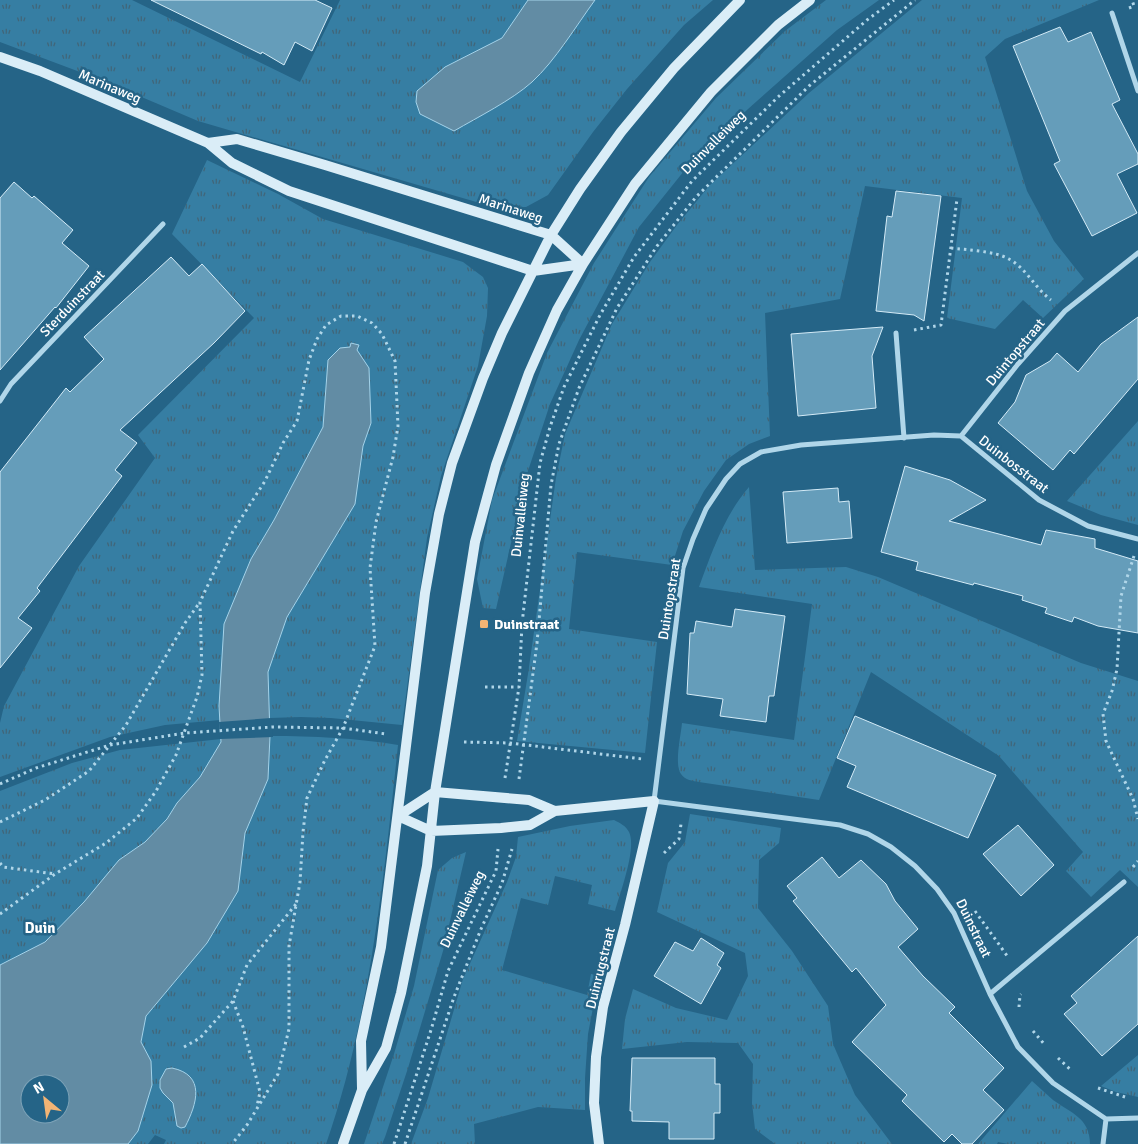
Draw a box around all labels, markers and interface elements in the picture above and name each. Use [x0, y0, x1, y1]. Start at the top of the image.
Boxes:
street label: Marinaweg [76, 66, 144, 107]
street label: Duinvalleiweg [678, 107, 749, 178]
street label: Marinaweg [477, 190, 545, 227]
street label: Sterduinstraat [36, 266, 108, 340]
street label: Duintopstraat [982, 315, 1049, 389]
street label: Duinbosstraat [975, 432, 1052, 497]
street label: Duinvalleiweg [508, 472, 533, 558]
street label: Duintopstraat [655, 557, 684, 641]
place label: Duinstraat [494, 616, 560, 633]
marker: Duinstraat [478, 618, 490, 630]
street label: Duinvalleiweg [436, 868, 489, 951]
street label: Duinstraat [952, 896, 995, 960]
district label: Duin [25, 919, 55, 937]
street label: Duinrugstraat [582, 926, 619, 1011]
north arrow [20, 1074, 70, 1124]
text: N [31, 1078, 47, 1098]

